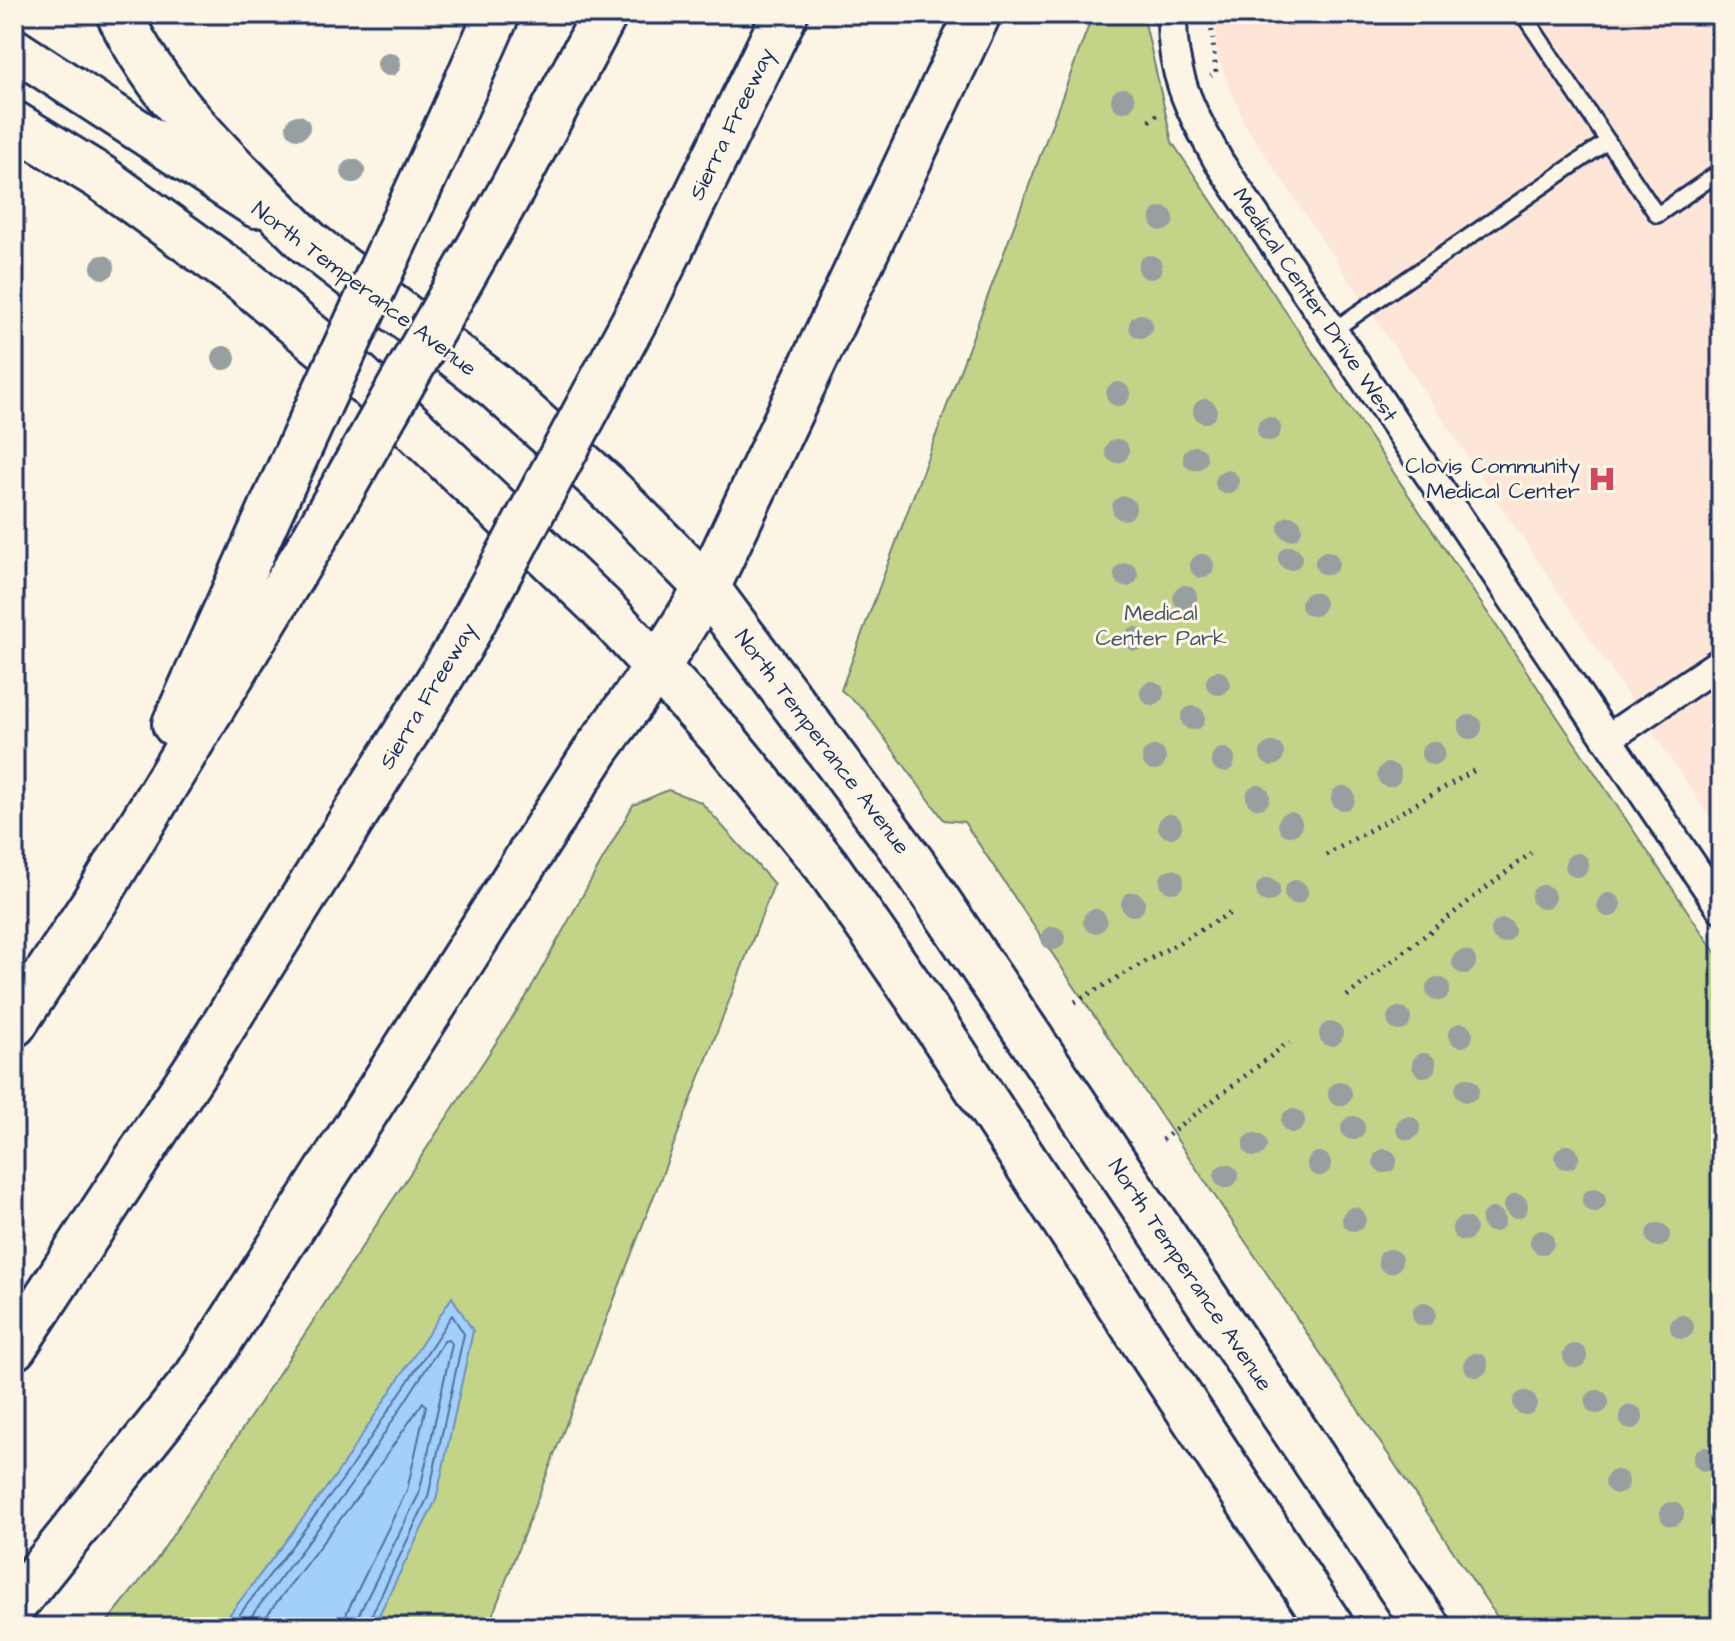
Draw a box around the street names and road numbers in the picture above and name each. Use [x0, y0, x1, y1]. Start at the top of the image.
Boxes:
street label: Sierra Freeway [682, 43, 783, 206]
street label: Medical Center Drive West [1225, 182, 1405, 428]
street label: North Temperance Avenue [245, 194, 483, 384]
street label: Sierra Freeway [372, 617, 485, 776]
street label: North Temperance Avenue [727, 623, 917, 861]
street label: North Temperance Avenue [1100, 1153, 1280, 1397]

